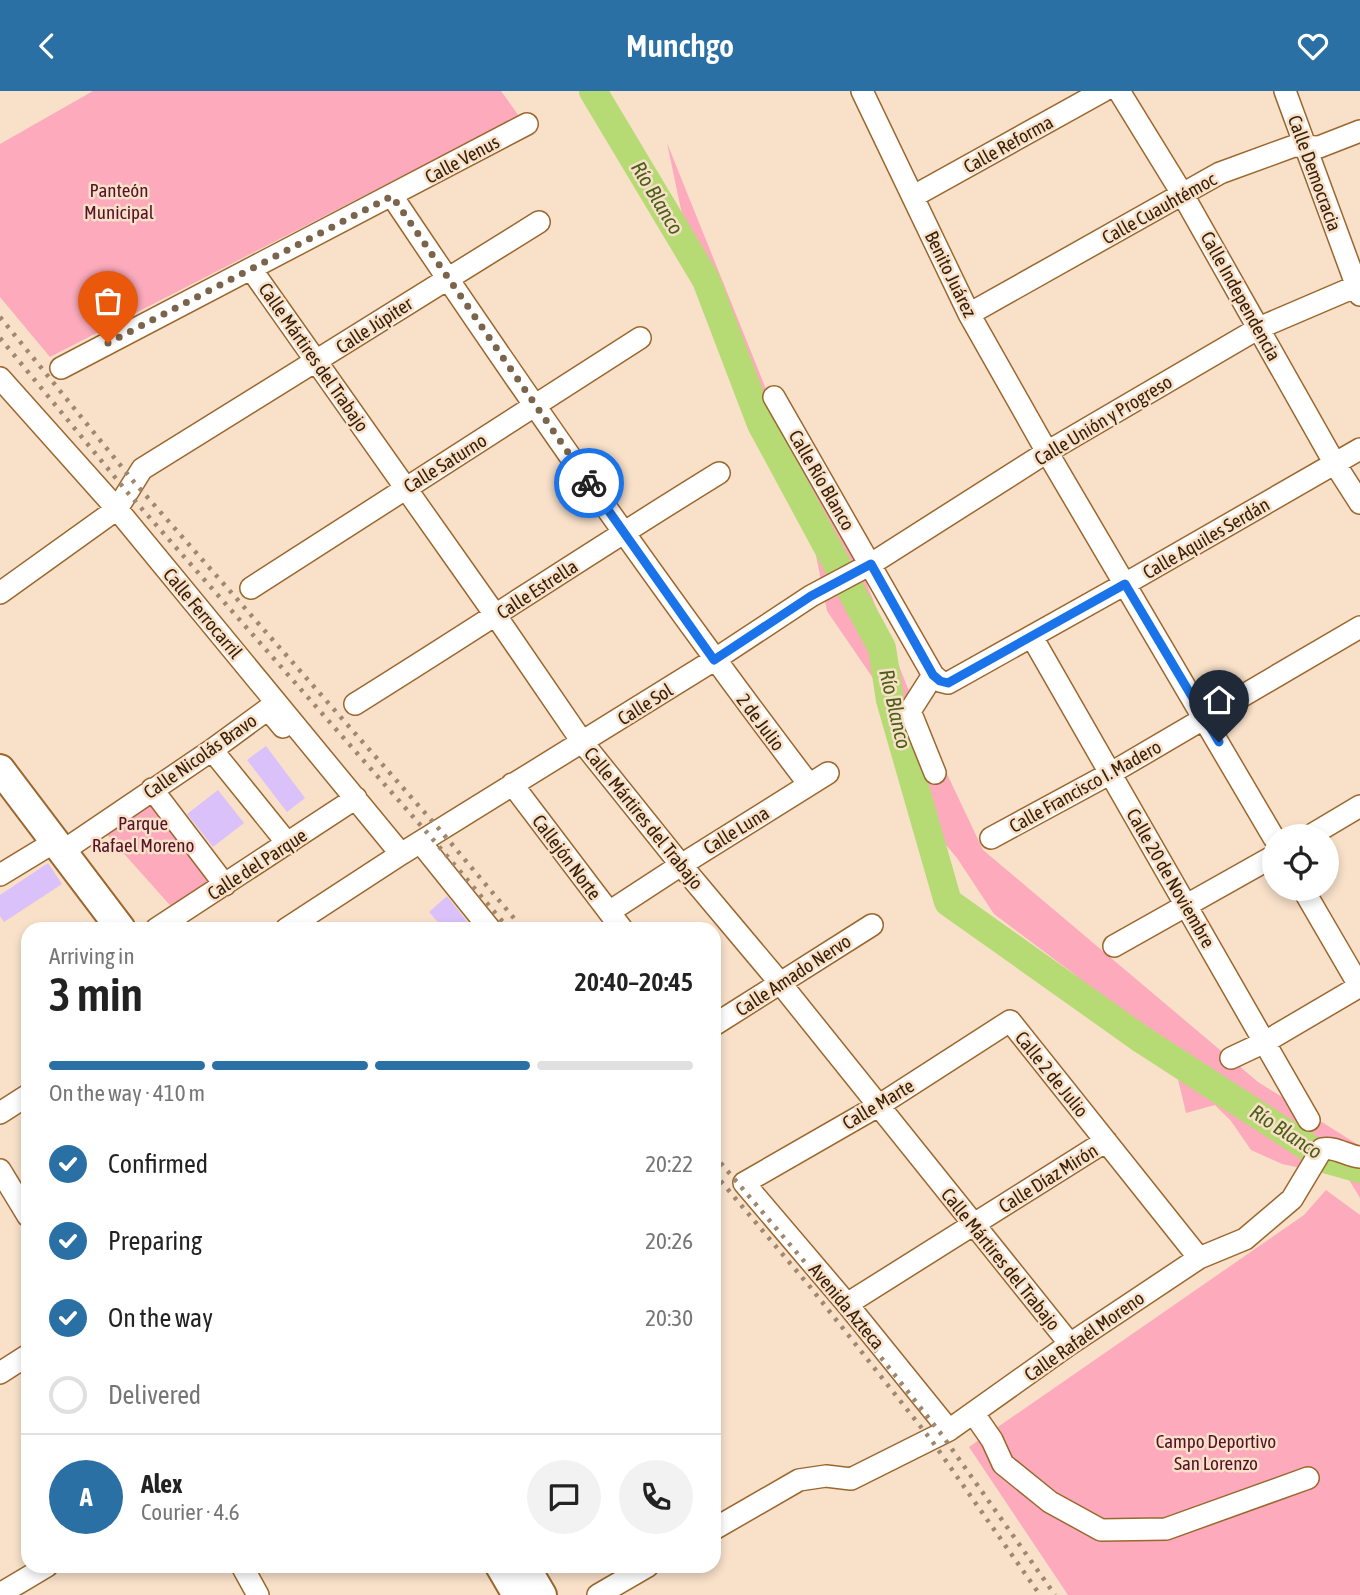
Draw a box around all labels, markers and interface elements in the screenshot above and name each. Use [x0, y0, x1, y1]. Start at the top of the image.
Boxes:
icon: back [28, 27, 66, 65]
text: Munchgo [626, 27, 734, 64]
icon: heart [1294, 27, 1332, 65]
street label: Calle Reforma [959, 110, 1057, 178]
street label: Calle Democracia [1284, 112, 1346, 234]
street label: Calle Venus [421, 130, 503, 188]
water label: Río Blanco [627, 157, 689, 238]
street label: Calle Cuauhtémoc [1098, 167, 1221, 248]
park label: Panteón Municipal [84, 179, 154, 223]
street label: Benito Juárez [921, 227, 981, 321]
street label: Calle Independencia [1196, 228, 1286, 364]
pin [78, 271, 138, 343]
street label: Calle Mártires del Trabajo [254, 278, 374, 436]
icon: bag [89, 282, 127, 320]
street label: Calle Júpiter [332, 292, 417, 358]
street label: Calle Unión y Progreso [1030, 370, 1176, 470]
street label: Calle Río Blanco [784, 426, 860, 534]
street label: Calle Saturno [399, 429, 491, 497]
courier [554, 448, 624, 518]
icon: bike [570, 464, 608, 502]
street label: Calle Aquiles Serdán [1139, 493, 1273, 583]
street label: Calle Estrella [492, 555, 582, 623]
street label: Calle Ferrocarril [159, 563, 247, 663]
water label: Río Blanco [875, 667, 917, 751]
pin [1189, 670, 1249, 742]
street label: Calle Sol [614, 679, 676, 729]
icon: home [1200, 681, 1238, 719]
street label: 2 de Julio [733, 689, 789, 755]
street label: Calle Nicolás Bravo [139, 709, 261, 803]
street label: Calle Francisco I. Madero [1005, 735, 1165, 837]
street label: Calle Mártires del Trabajo [580, 742, 708, 894]
street label: Calle Luna [699, 801, 773, 859]
street label: Calle 20 de Noviembre [1122, 805, 1220, 951]
street label: Callejón Norte [528, 810, 606, 904]
park label: Parque Rafael Moreno [92, 812, 194, 856]
street label: Calle del Parque [203, 824, 311, 904]
map controls [1262, 824, 1339, 901]
button: locate [1262, 824, 1339, 901]
street label: Calle Amado Nervo [731, 930, 855, 1020]
text: Arriving in [49, 943, 135, 969]
text: 20:40–20:45 [575, 967, 693, 997]
text: 3 min [49, 968, 143, 1021]
street label: Calle 2 de Julio [1011, 1027, 1093, 1121]
street label: Calle Marte [838, 1074, 918, 1134]
text: On the way · 410 m [49, 1080, 205, 1106]
water label: Río Blanco [1246, 1099, 1327, 1163]
street label: Calle Díaz Mirón [994, 1139, 1102, 1217]
icon: check [49, 1145, 87, 1183]
text: Confirmed [108, 1149, 208, 1179]
text: 20:22 [645, 1151, 693, 1177]
street label: Calle Mártires del Trabajo [937, 1183, 1065, 1335]
icon: check [49, 1222, 87, 1260]
text: Preparing [108, 1226, 202, 1256]
text: 20:26 [645, 1228, 693, 1254]
street label: Avenida Azteca [805, 1259, 889, 1353]
street label: Calle Rafaél Moreno [1020, 1286, 1148, 1386]
icon: check [49, 1299, 87, 1337]
text: On the way [108, 1303, 213, 1333]
text: 20:30 [645, 1305, 693, 1331]
text: Delivered [108, 1380, 201, 1410]
park label: Campo Deportivo San Lorenzo [1156, 1430, 1276, 1474]
button: chat [527, 1460, 601, 1534]
button: phone [619, 1460, 693, 1534]
text: Alex [141, 1469, 182, 1499]
text: A [80, 1482, 92, 1512]
text: Courier · 4.6 [141, 1499, 240, 1525]

